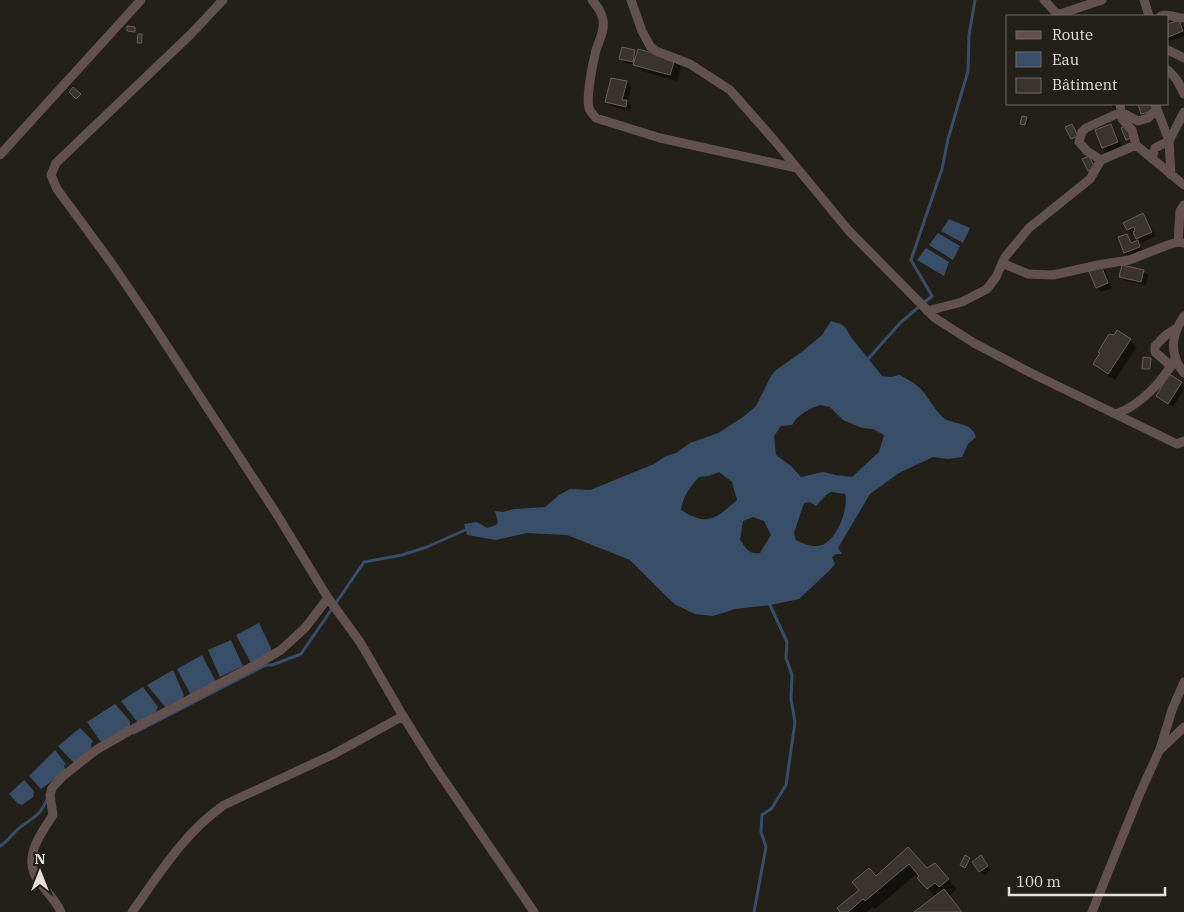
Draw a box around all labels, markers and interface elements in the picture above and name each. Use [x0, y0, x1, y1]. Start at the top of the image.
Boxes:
legend [1006, 15, 1169, 105]
text: Route [1052, 25, 1093, 44]
text: Eau [1052, 50, 1079, 69]
text: Bâtiment [1052, 75, 1117, 94]
north arrow [15, 847, 65, 897]
text: N [34, 850, 46, 868]
scale bar [1009, 864, 1165, 896]
text: 100 m [1016, 872, 1061, 891]

